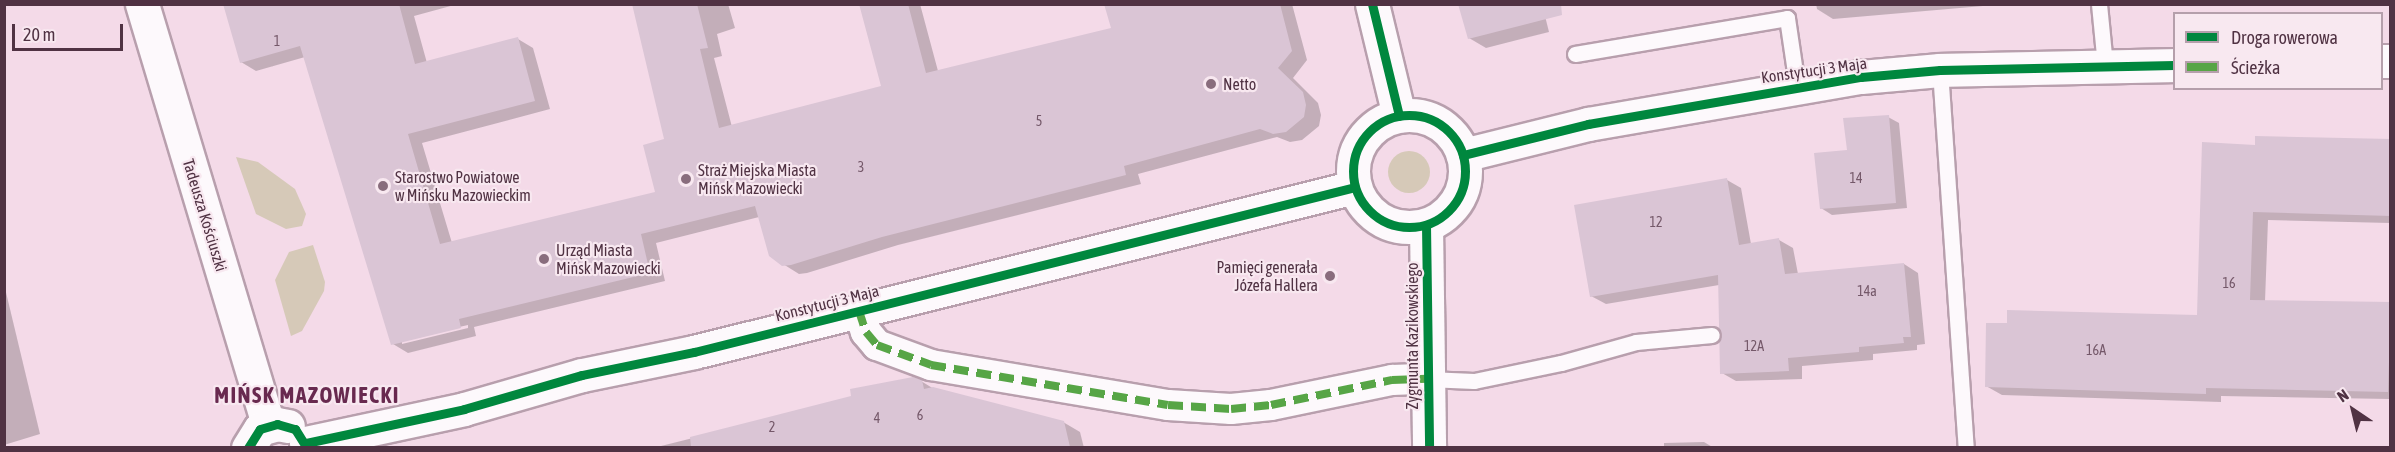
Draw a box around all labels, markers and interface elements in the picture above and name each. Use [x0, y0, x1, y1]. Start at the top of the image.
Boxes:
scale bar [15, 12, 126, 50]
legend [2173, 12, 2383, 90]
text: 20 m [23, 24, 55, 45]
text: Droga rowerowa [2231, 27, 2338, 48]
house number: 1 [274, 33, 280, 49]
street label: Konstytucji 3 Maja [1760, 53, 1868, 87]
text: Ścieżka [2231, 57, 2280, 78]
place label: Netto [1223, 74, 1256, 94]
marker: Netto [1204, 77, 1218, 91]
house number: 5 [1036, 113, 1042, 129]
street label: Tadeusza Kościuszki [179, 156, 231, 274]
house number: 3 [858, 159, 864, 175]
place label: Straż Miejska Miasta Mińsk Mazowiecki [698, 160, 816, 198]
place label: Starostwo Powiatowe w Mińsku Mazowieckim [395, 167, 531, 205]
house number: 14 [1849, 170, 1863, 186]
marker: Straż Miejska Miasta Mińsk Mazowiecki [679, 172, 693, 186]
marker: Starostwo Powiatowe w Mińsku Mazowieckim [376, 179, 390, 193]
house number: 12 [1649, 214, 1663, 230]
place label: Urząd Miasta Mińsk Mazowiecki [556, 240, 661, 278]
marker: Urząd Miasta Mińsk Mazowiecki [537, 252, 551, 266]
place label: Pamięci generała Józefa Hallera [1216, 257, 1318, 295]
street label: Zygmunta Kazikowskiego [1402, 262, 1422, 410]
marker: Pamięci generała Józefa Hallera [1323, 269, 1337, 283]
house number: 16 [2222, 275, 2236, 291]
street label: Konstytucji 3 Maja [773, 281, 881, 325]
house number: 14a [1857, 283, 1877, 299]
house number: 12A [1744, 338, 1764, 354]
house number: 16A [2086, 342, 2106, 358]
north arrow [2323, 380, 2383, 440]
district label: MIŃSK MAZOWIECKI [214, 383, 400, 409]
text: N [2334, 385, 2352, 405]
house number: 6 [917, 407, 923, 423]
house number: 4 [874, 410, 880, 426]
house number: 2 [769, 419, 775, 435]

